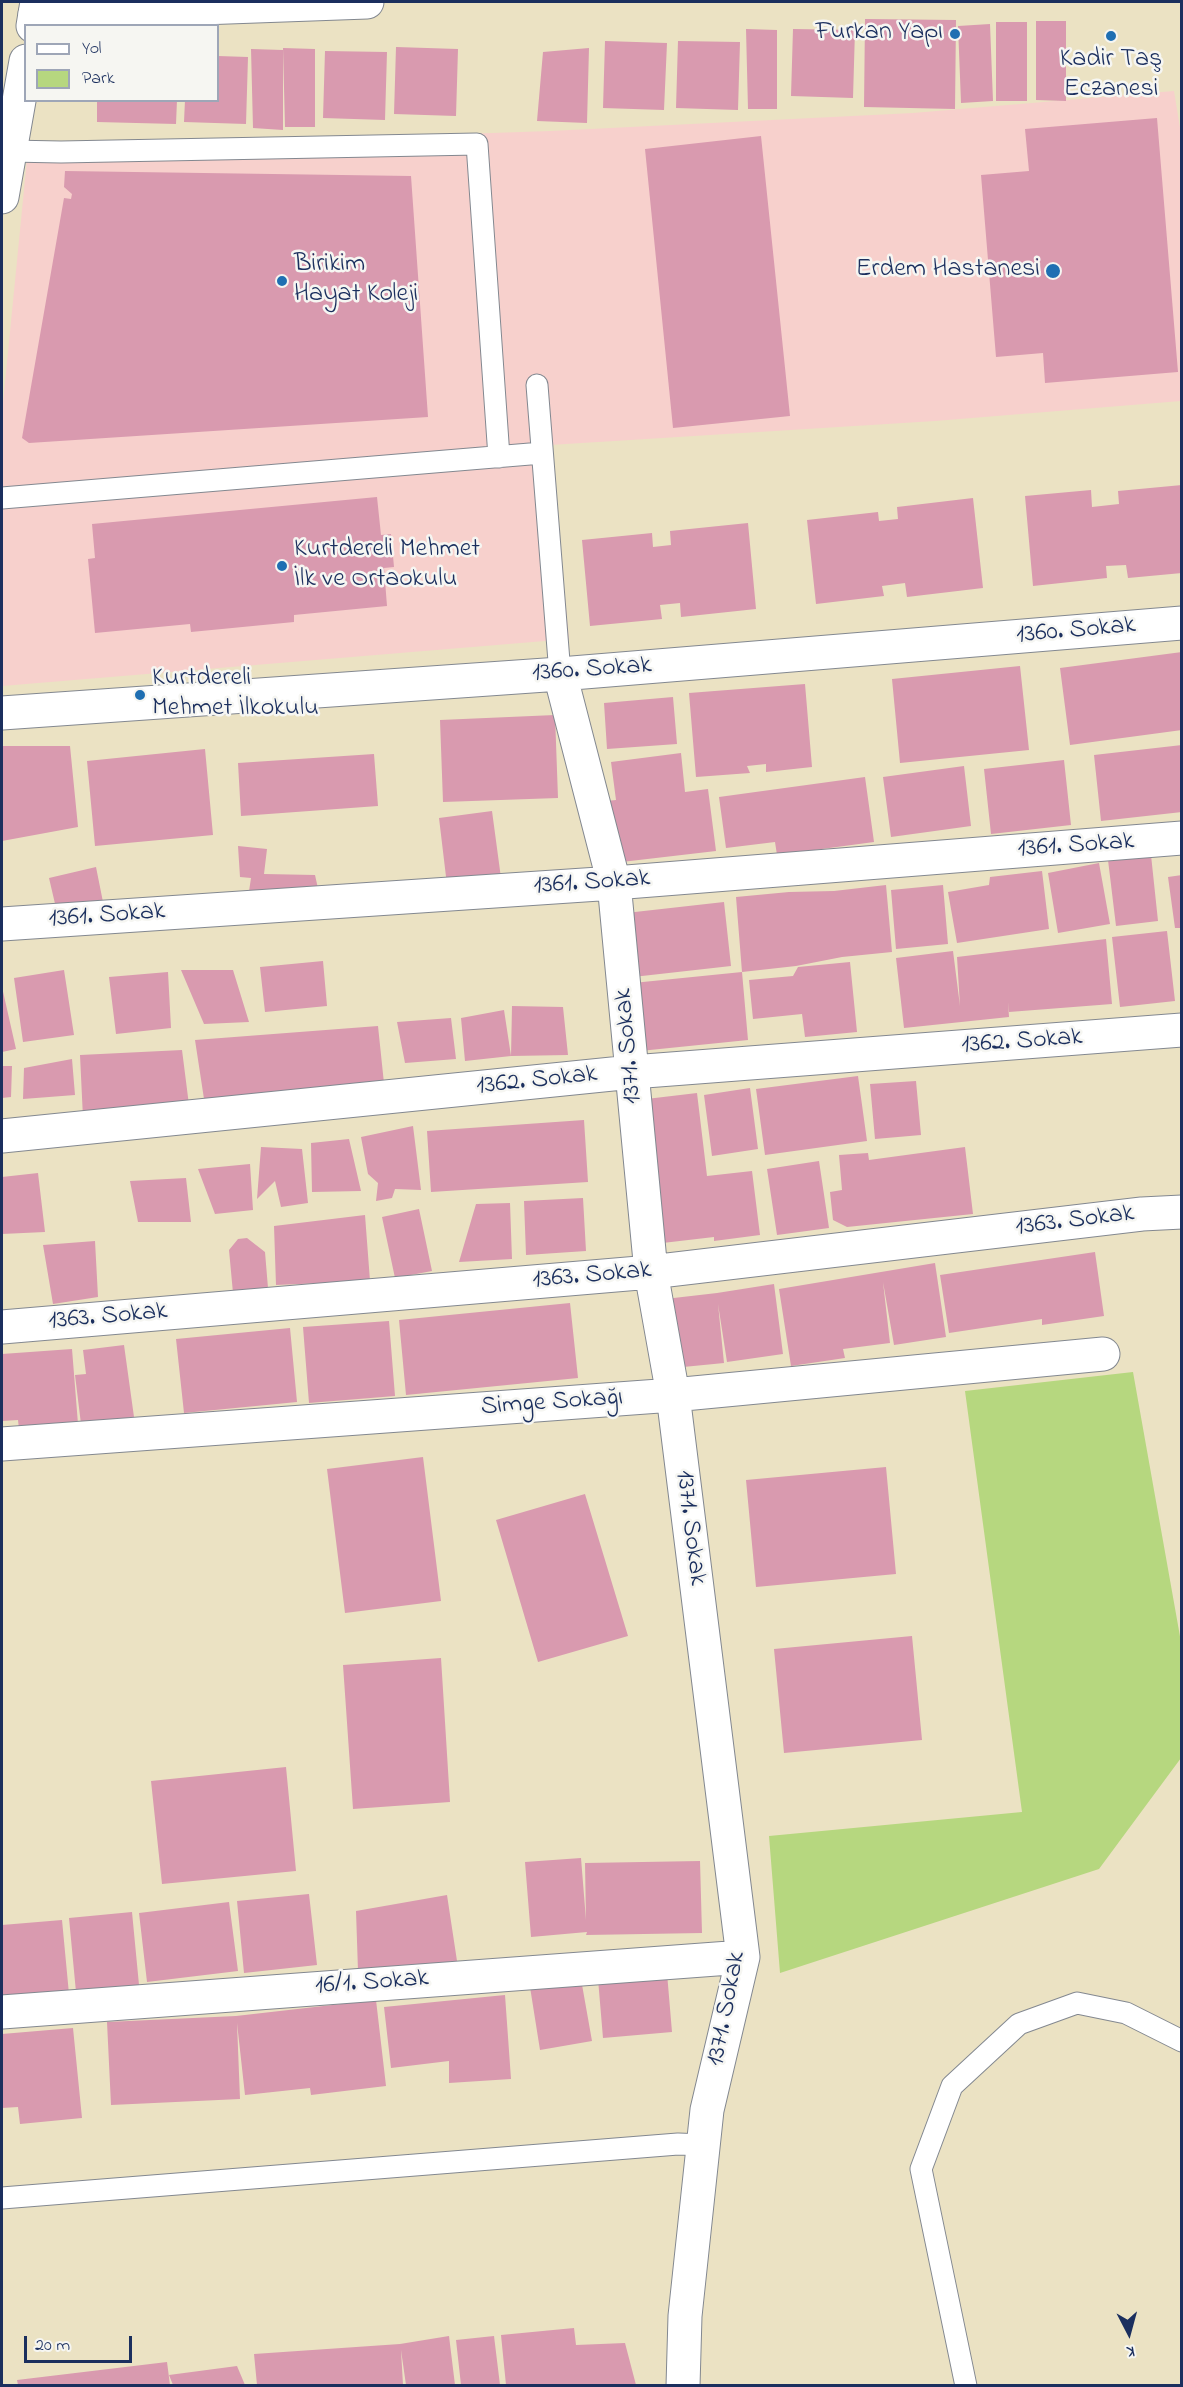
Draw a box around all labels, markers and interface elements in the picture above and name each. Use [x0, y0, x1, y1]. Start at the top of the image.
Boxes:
place label: Furkan Yapı [816, 18, 943, 50]
legend [24, 24, 219, 102]
marker: Furkan Yapı [948, 27, 962, 41]
marker: Kadir Taş Eczanesi [1104, 29, 1118, 43]
text: Yol [82, 36, 102, 62]
place label: Kadir Taş Eczanesi [1060, 45, 1162, 106]
text: Park [82, 66, 115, 92]
place label: Birikim Hayat Koleji [294, 250, 418, 312]
place label: Erdem Hastanesi [856, 255, 1040, 287]
marker: Erdem Hastanesi [1044, 262, 1062, 280]
marker: Birikim Hayat Koleji [275, 274, 289, 288]
place label: Kurtdereli Mehmet İlk ve Ortaokulu [294, 535, 480, 596]
marker: Kurtdereli Mehmet İlk ve Ortaokulu [275, 559, 289, 573]
street label: 1360. Sokak [1015, 611, 1137, 653]
street label: 1360. Sokak [531, 651, 653, 691]
place label: Kurtdereli Mehmet İlkokulu [152, 664, 319, 726]
marker: Kurtdereli Mehmet İlkokulu [133, 688, 147, 702]
street label: 1361. Sokak [1017, 827, 1135, 867]
street label: 1361. Sokak [533, 864, 651, 904]
street label: 1361. Sokak [48, 897, 166, 937]
street label: 1371. Sokak [609, 987, 651, 1105]
street label: 1362. Sokak [960, 1023, 1084, 1063]
street label: 1362. Sokak [475, 1060, 599, 1104]
street label: 1363. Sokak [1014, 1199, 1136, 1245]
street label: 1363. Sokak [531, 1256, 653, 1298]
street label: 1363. Sokak [47, 1297, 169, 1339]
street label: Simge Sokağı [480, 1383, 624, 1425]
street label: 1371. Sokak [666, 1469, 712, 1587]
street label: 1371. Sokak [702, 1949, 754, 2069]
street label: 16/1. Sokak [314, 1964, 430, 2004]
north arrow [1099, 2303, 1159, 2363]
scale bar [27, 2324, 135, 2362]
text: 20 m [35, 2333, 70, 2359]
text: K [1126, 2339, 1136, 2363]

